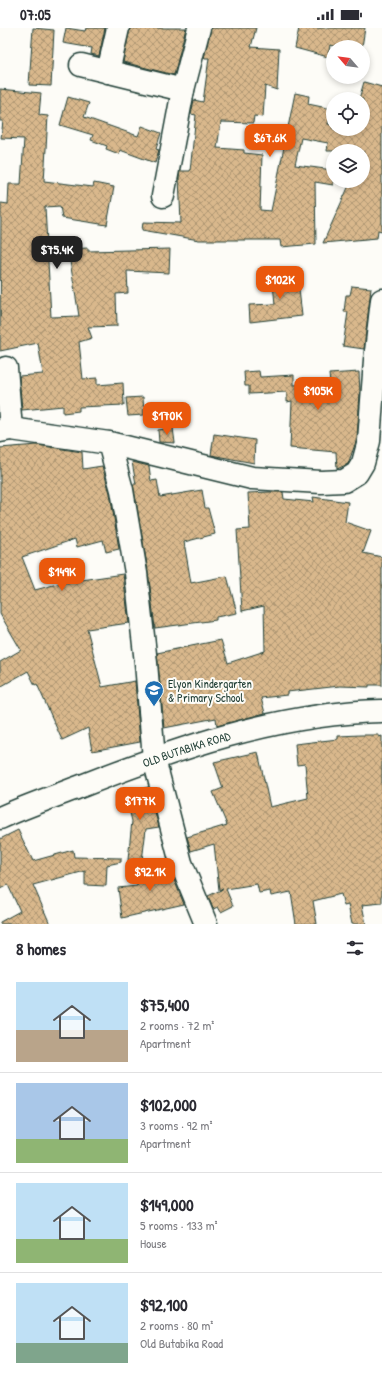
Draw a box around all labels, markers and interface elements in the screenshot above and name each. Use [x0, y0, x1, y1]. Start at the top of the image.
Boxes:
text: 07:05 [20, 4, 51, 25]
north arrow [326, 40, 370, 84]
map controls [326, 40, 370, 188]
button: locate [326, 92, 370, 136]
pin: $67.6K [237, 124, 303, 158]
text: $67.6K [254, 128, 286, 146]
button: layers [326, 144, 370, 188]
pin: $75.4K [24, 236, 90, 270]
text: $75.4K [41, 240, 73, 258]
pin: $102K [252, 266, 308, 300]
text: $102K [265, 270, 295, 288]
pin: $105K [290, 377, 346, 411]
text: $105K [303, 381, 333, 399]
pin: $170K [139, 402, 195, 436]
text: $170K [152, 406, 182, 424]
pin: $149K [34, 558, 90, 592]
text: $149K [48, 562, 76, 580]
place label: Elyon Kindergarten & Primary School [168, 675, 252, 706]
school or university icon: Elyon Kindergarten & Primary School [143, 679, 165, 707]
street label: OLD BUTABIKA ROAD [140, 727, 233, 771]
pin: $177K [112, 787, 168, 821]
text: $177K [125, 791, 155, 809]
pin: $92.1K [117, 858, 183, 892]
text: $92.1K [134, 862, 166, 880]
text: 8 homes [16, 937, 66, 960]
icon: filters [344, 937, 366, 959]
text: $75,400 [140, 993, 189, 1016]
icon: home [48, 998, 96, 1046]
text: 2 rooms · 72 m² [140, 1016, 214, 1034]
text: Apartment [140, 1034, 191, 1052]
text: $102,000 [140, 1093, 197, 1116]
icon: home [48, 1099, 96, 1147]
text: 3 rooms · 92 m² [140, 1116, 212, 1134]
text: Apartment [140, 1134, 191, 1152]
text: $149,000 [140, 1193, 194, 1216]
icon: home [48, 1199, 96, 1247]
text: 5 rooms · 133 m² [140, 1216, 218, 1234]
text: House [140, 1234, 167, 1252]
text: $92,100 [140, 1293, 188, 1316]
icon: home [48, 1299, 96, 1347]
text: 2 rooms · 80 m² [140, 1316, 213, 1334]
text: Old Butabika Road [140, 1334, 223, 1352]

